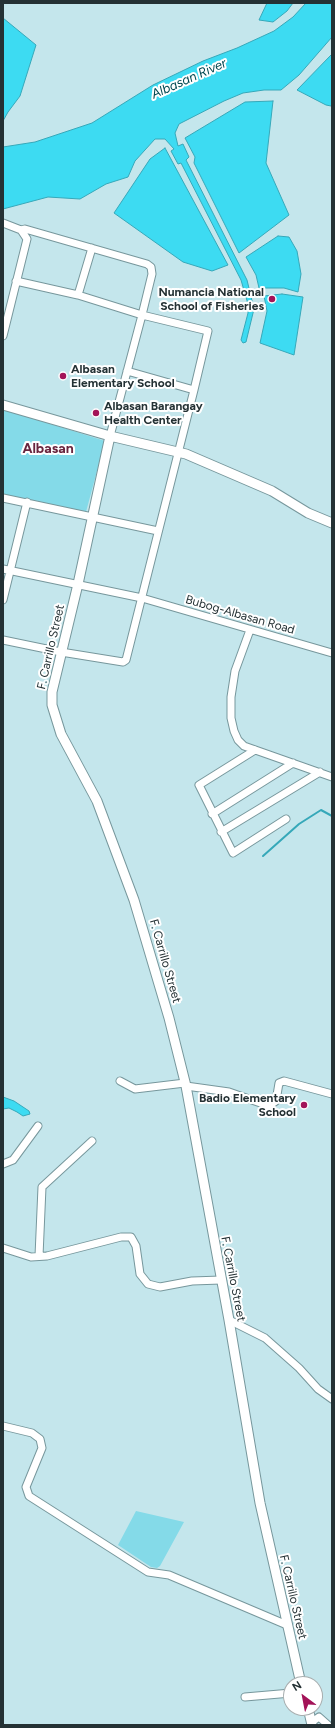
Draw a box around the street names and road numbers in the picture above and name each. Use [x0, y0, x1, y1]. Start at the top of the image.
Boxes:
street label: Bubog-Albasan Road [184, 593, 296, 637]
street label: F. Carrillo Street [34, 603, 68, 691]
street label: F. Carrillo Street [146, 917, 184, 1005]
street label: F. Carrillo Street [218, 1235, 248, 1323]
street label: F. Carrillo Street [276, 1553, 310, 1641]

